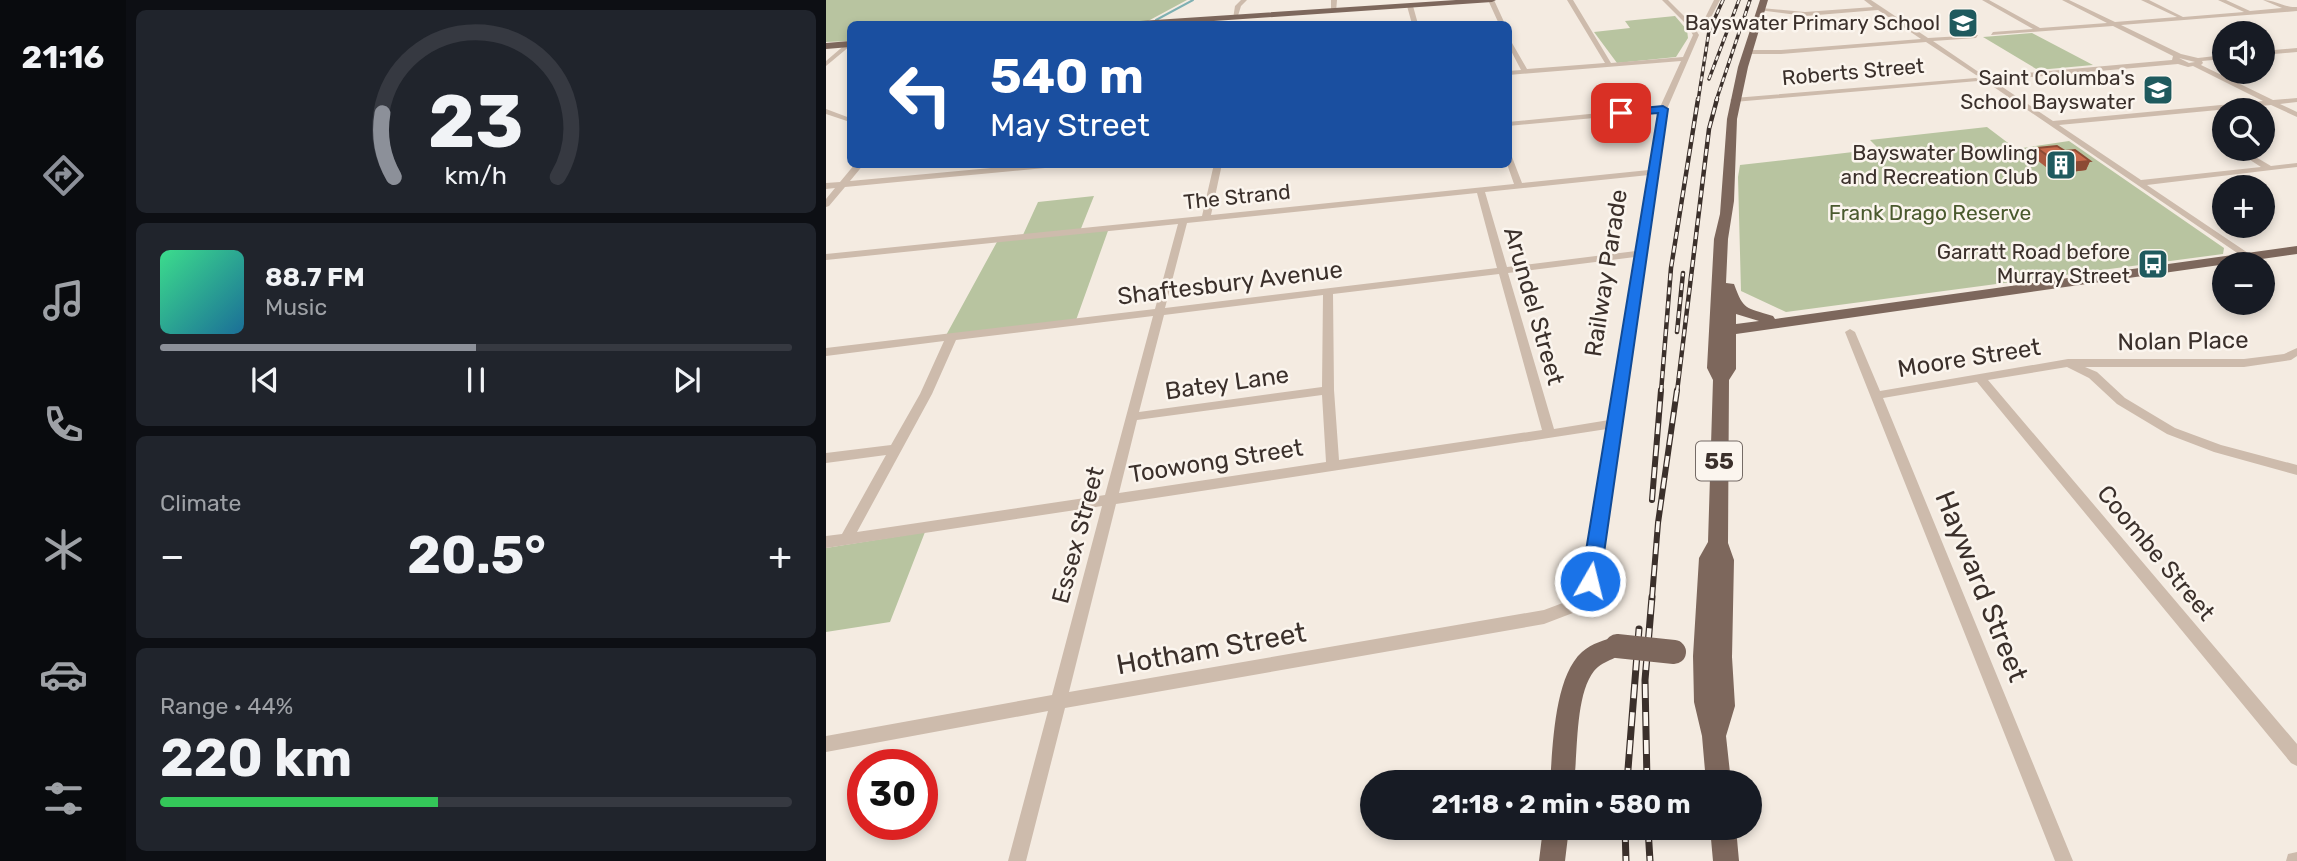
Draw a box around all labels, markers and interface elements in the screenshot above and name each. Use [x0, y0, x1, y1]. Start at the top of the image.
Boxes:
school or university icon: Bayswater Primary School [1946, 6, 1980, 40]
place label: Bayswater Primary School [1685, 10, 1940, 35]
map controls [2212, 21, 2275, 315]
button: sound [2212, 21, 2275, 84]
text: 21:16 [22, 38, 104, 76]
text: 540 m [990, 47, 1144, 105]
icon: left [875, 49, 966, 140]
street label: Roberts Street [1781, 53, 1925, 90]
place label: Saint Columba's School Bayswater [1960, 65, 2135, 114]
school or university icon: Saint Columba's School Bayswater [2141, 73, 2175, 107]
text: 23 [428, 80, 524, 166]
pin [1591, 83, 1651, 143]
icon: arrive [1602, 94, 1640, 132]
button: search [2212, 98, 2275, 161]
text: May Street [990, 106, 1150, 144]
place label: Bayswater Bowling and Recreation Club [1841, 140, 2038, 189]
building icon: Bayswater Bowling and Recreation Club [2044, 148, 2078, 182]
icon: directions [39, 151, 88, 200]
text: km/h [445, 161, 507, 190]
button: + [2212, 175, 2275, 238]
street label: The Strand [1182, 178, 1292, 215]
street label: Railway Parade [1579, 187, 1633, 359]
park label: Frank Drago Reserve [1829, 200, 2031, 225]
street label: Arundel Street [1498, 224, 1570, 388]
place label: Garratt Road before Murray Street [1937, 239, 2130, 288]
bus stop icon: Garratt Road before Murray Street [2136, 247, 2170, 281]
button: − [2212, 252, 2275, 315]
street label: Shaftesbury Avenue [1116, 255, 1344, 311]
text: 88.7 FM [265, 262, 365, 293]
icon: music [39, 276, 88, 325]
text: Music [265, 293, 327, 321]
street label: Nolan Place [2117, 326, 2249, 356]
street label: Moore Street [1896, 333, 2042, 383]
street label: Batey Lane [1163, 360, 1291, 406]
icon: previous [246, 361, 284, 399]
icon: pause [457, 361, 495, 399]
icon: next [668, 361, 706, 399]
icon: phone [39, 400, 88, 449]
street label: Toowong Street [1127, 433, 1305, 489]
road number: 55 [1696, 442, 1742, 481]
street label: Essex Street [1046, 464, 1110, 606]
street label: Coombe Street [2091, 480, 2221, 626]
street label: Hayward Street [1928, 486, 2035, 686]
text: Climate [160, 489, 241, 517]
text: 20.5° [407, 524, 546, 586]
icon: climate [39, 525, 88, 574]
text: − [160, 533, 185, 579]
text: + [768, 533, 792, 579]
position arrow [1553, 544, 1627, 618]
street label: Hotham Street [1114, 616, 1309, 681]
icon: car [39, 650, 88, 699]
text: Range · 44% [160, 692, 293, 720]
text: 220 km [160, 727, 352, 789]
speed limit sign: 30 [847, 749, 938, 840]
icon: filters [39, 774, 88, 823]
text: 21:18 · 2 min · 580 m [1431, 789, 1691, 820]

